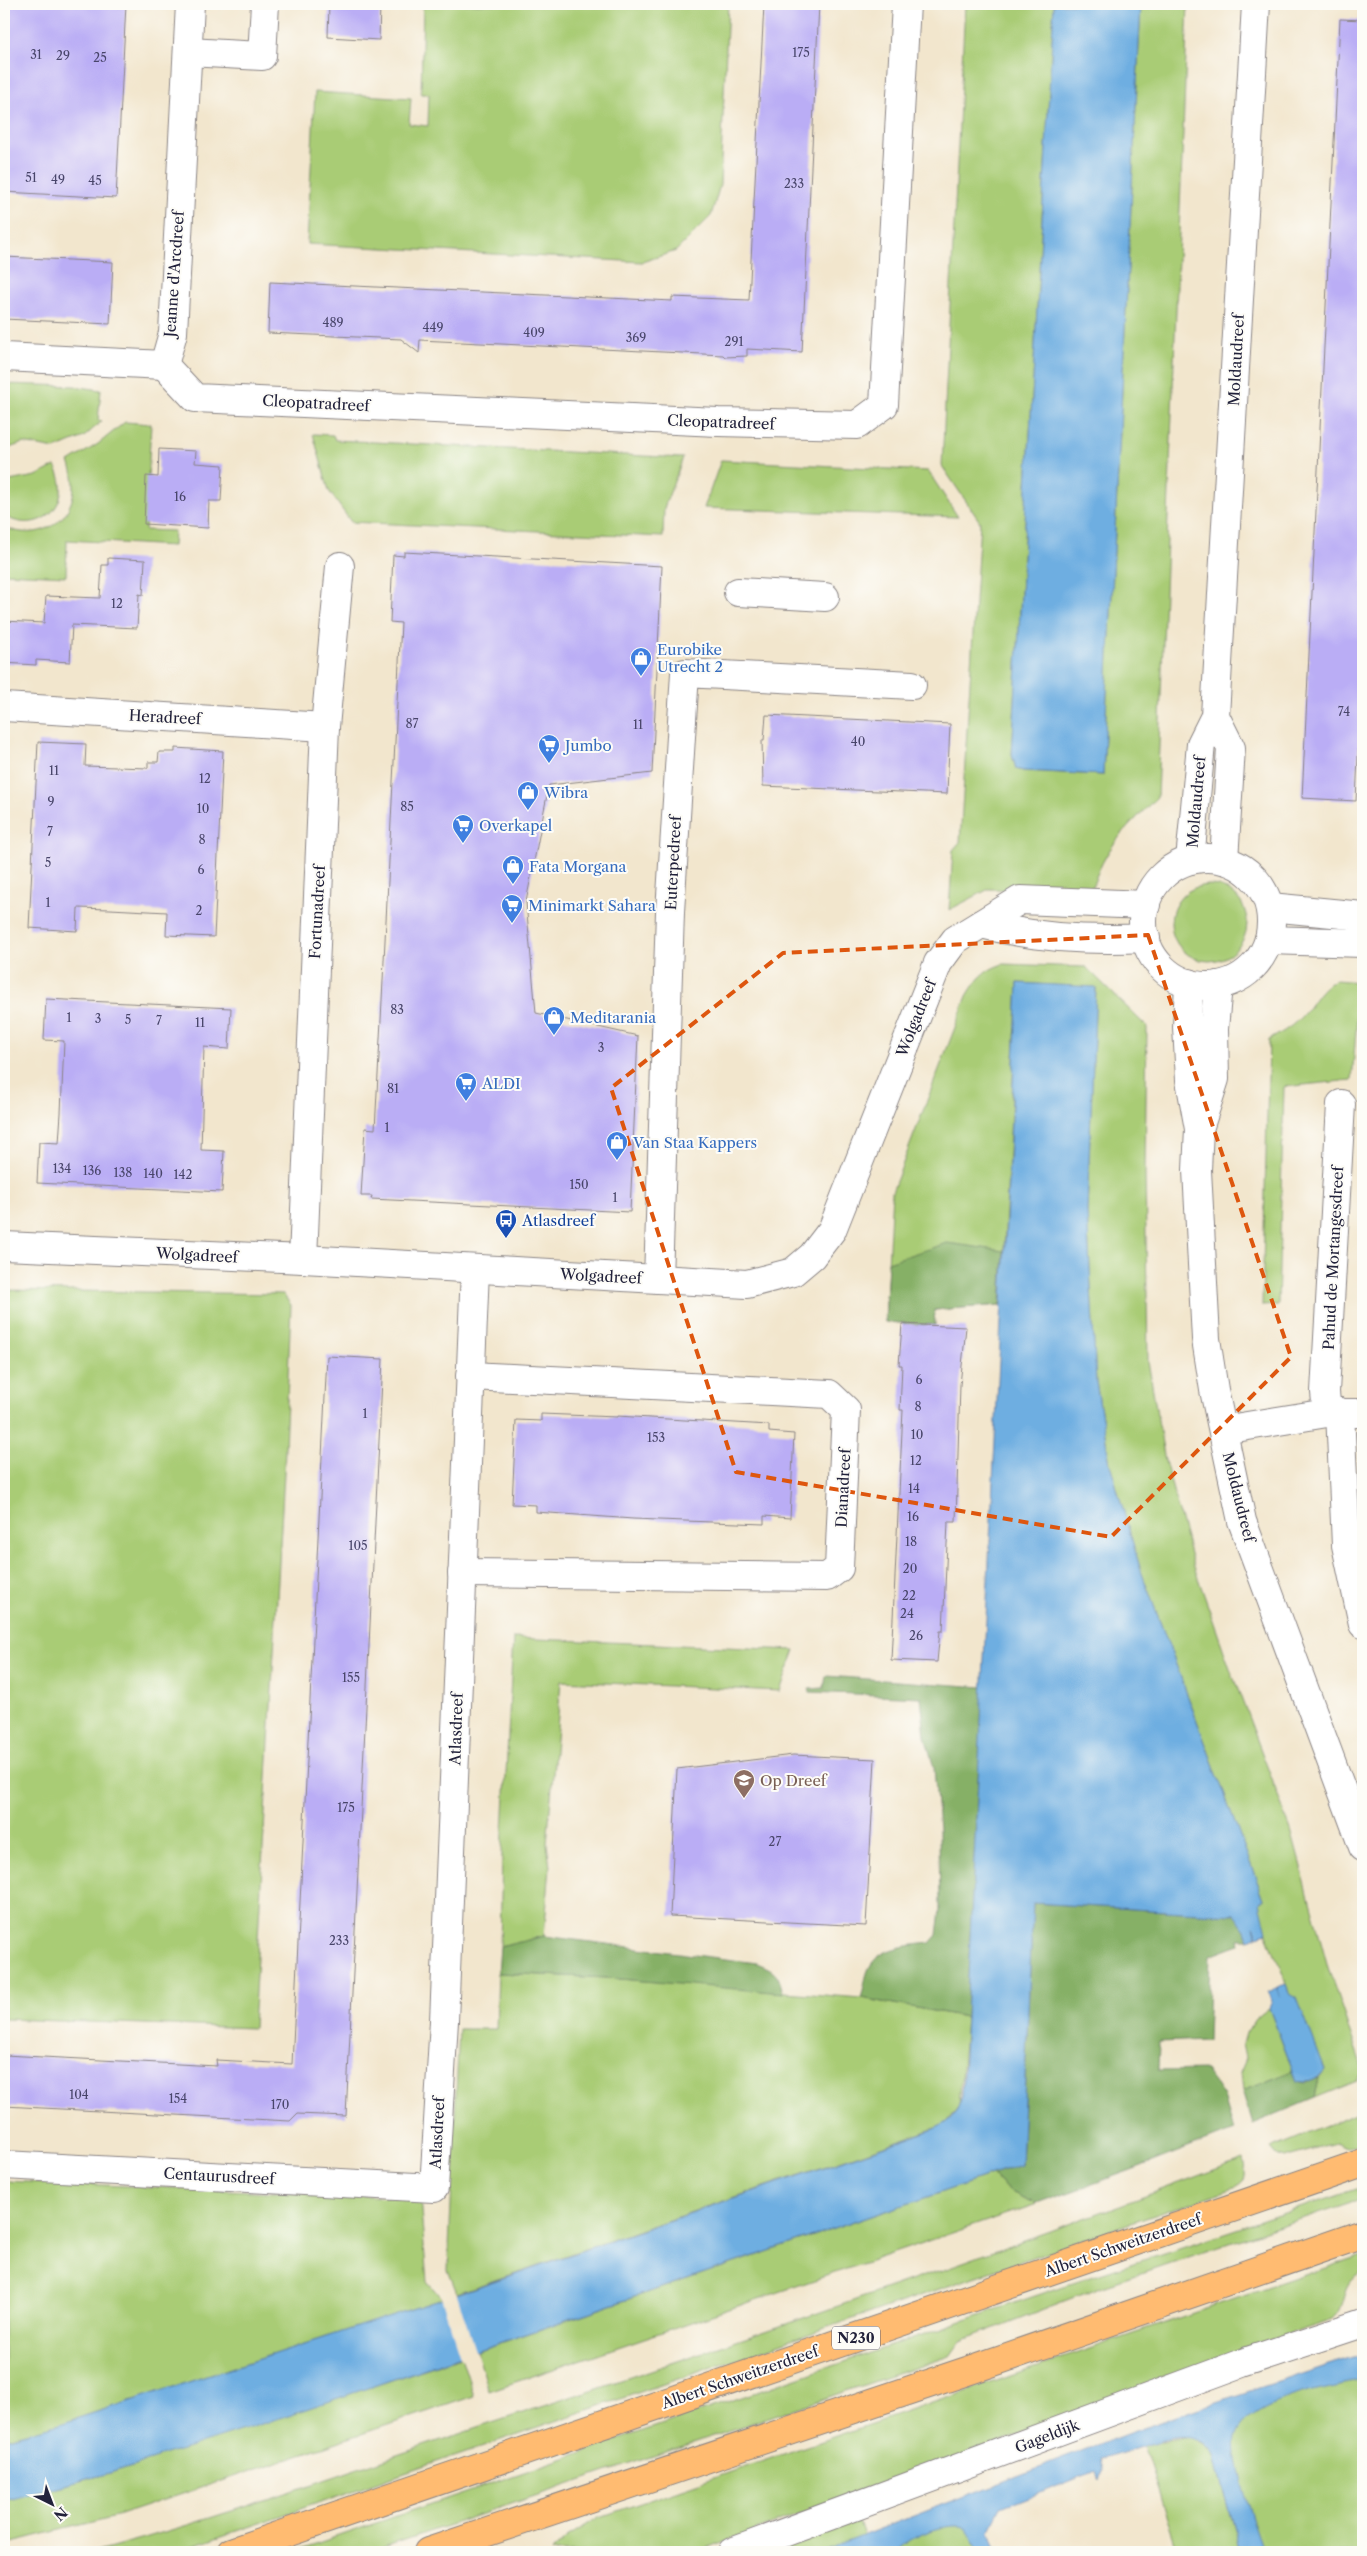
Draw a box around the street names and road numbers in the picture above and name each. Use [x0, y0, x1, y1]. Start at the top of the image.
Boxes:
street label: Jeanne d'Arcdreef [160, 209, 188, 340]
street label: Moldaudreef [1224, 312, 1248, 407]
street label: Cleopatradreef [262, 391, 372, 415]
street label: Cleopatradreef [667, 411, 777, 433]
street label: Heradreef [128, 706, 203, 728]
street label: Moldaudreef [1183, 754, 1210, 849]
street label: Euterpedreef [661, 814, 685, 911]
street label: Fortunadreef [305, 863, 329, 959]
street label: Wolgadreef [891, 975, 941, 1061]
street label: Pahud de Mortangesdreef [1319, 1164, 1347, 1350]
street label: Wolgadreef [155, 1243, 240, 1267]
street label: Wolgadreef [559, 1264, 644, 1288]
street label: Dianadreef [831, 1446, 855, 1528]
street label: Moldaudreef [1219, 1450, 1260, 1546]
street label: Atlasdreef [445, 1691, 467, 1767]
street label: Atlasdreef [426, 2095, 448, 2171]
street label: Centaurusdreef [163, 2164, 277, 2188]
street label: Albert Schweitzerdreef [1041, 2209, 1205, 2281]
road number: N230 [832, 2326, 880, 2350]
street label: Albert Schweitzerdreef [658, 2341, 822, 2413]
street label: Gageldijk [1012, 2415, 1083, 2457]

